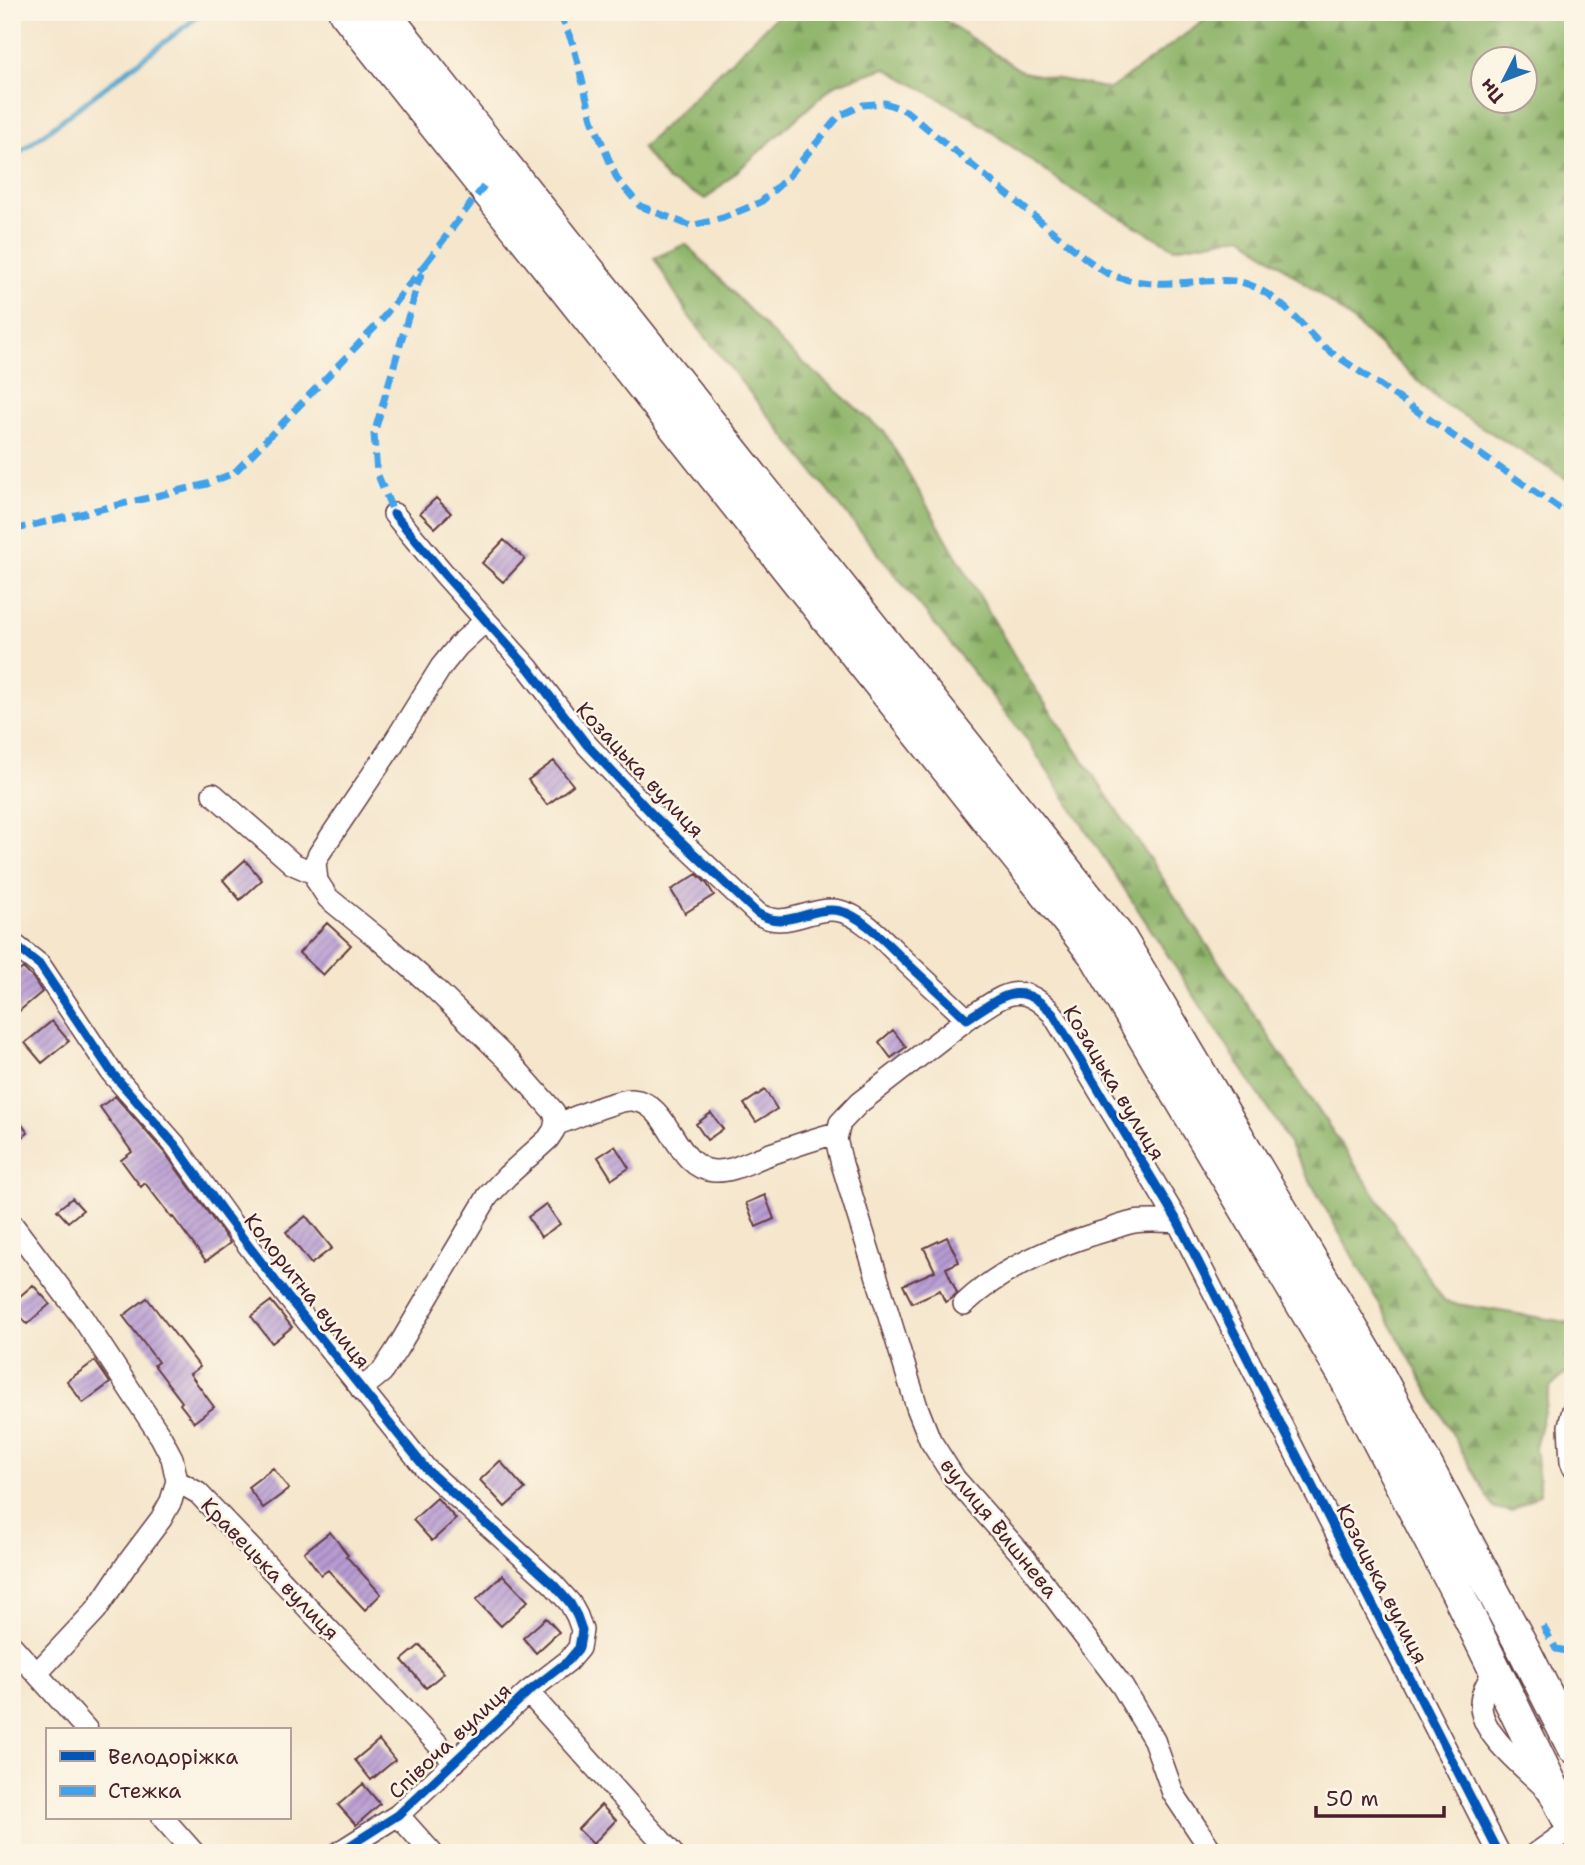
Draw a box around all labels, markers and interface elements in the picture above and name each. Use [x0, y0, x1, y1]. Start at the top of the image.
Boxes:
north arrow [1470, 46, 1540, 116]
text: Пн [1474, 73, 1509, 109]
street label: Козацька вулиця [570, 696, 710, 844]
street label: Козацька вулиця [1057, 1000, 1171, 1166]
street label: Колоритна вулиця [237, 1207, 377, 1375]
street label: вулиця Вишнева [934, 1452, 1064, 1604]
street label: Кравецька вулиця [195, 1492, 345, 1646]
street label: Козацька вулиця [1330, 1499, 1434, 1669]
street label: Співоча вулиця [383, 1677, 517, 1805]
legend [46, 1728, 290, 1820]
text: Велодоріжка [108, 1743, 238, 1771]
scale bar [1316, 1774, 1443, 1818]
text: Стежка [108, 1777, 181, 1805]
text: 50 m [1326, 1785, 1379, 1813]

